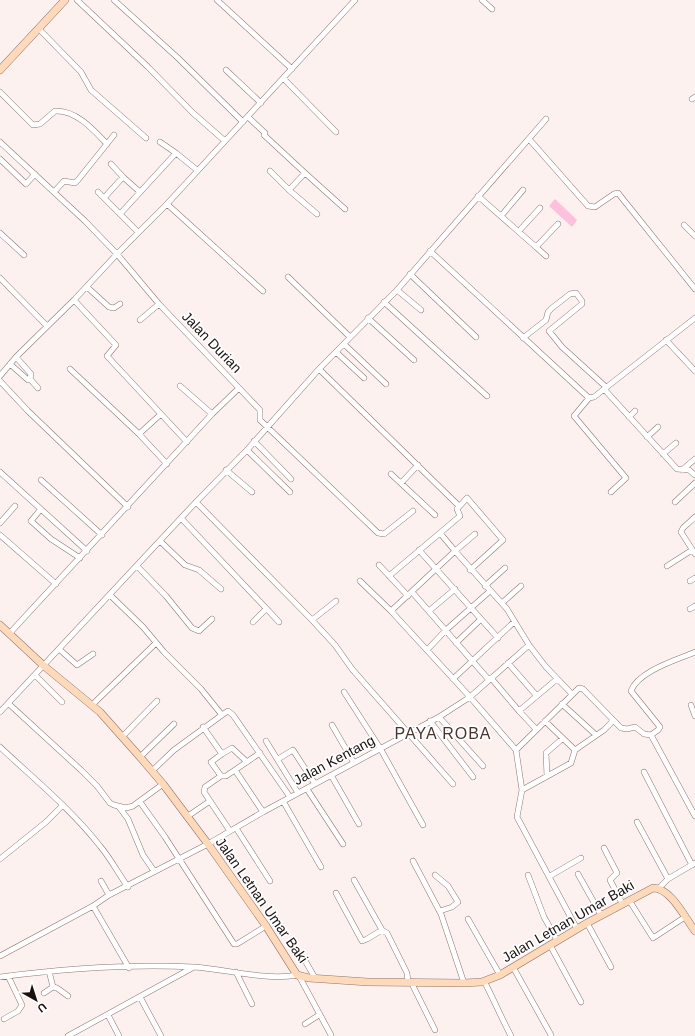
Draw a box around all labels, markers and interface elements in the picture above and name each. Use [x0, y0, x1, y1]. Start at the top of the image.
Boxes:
street label: Jalan Durian [179, 308, 245, 376]
district label: PAYA ROBA [394, 725, 492, 742]
street label: Jalan Kentang [291, 732, 377, 788]
street label: Jalan Letnan Umar Baki [213, 834, 311, 966]
street label: Jalan Letnan Umar Baki [499, 877, 637, 965]
north arrow [16, 980, 56, 1020]
text: U [35, 1001, 49, 1015]

